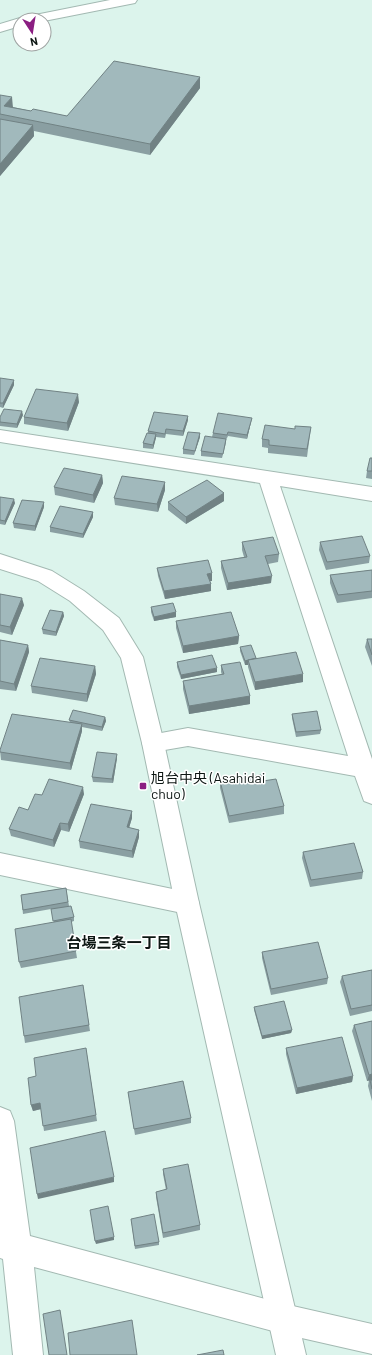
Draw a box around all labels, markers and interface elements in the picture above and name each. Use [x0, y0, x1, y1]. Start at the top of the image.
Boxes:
north arrow [12, 12, 52, 52]
text: N [29, 35, 39, 49]
place label: 旭台中央 (Asahidai chuo) [151, 769, 265, 802]
marker: 旭台中央 (Asahidai chuo) [138, 781, 148, 791]
district label: 台場三条一丁目 [66, 933, 172, 951]

